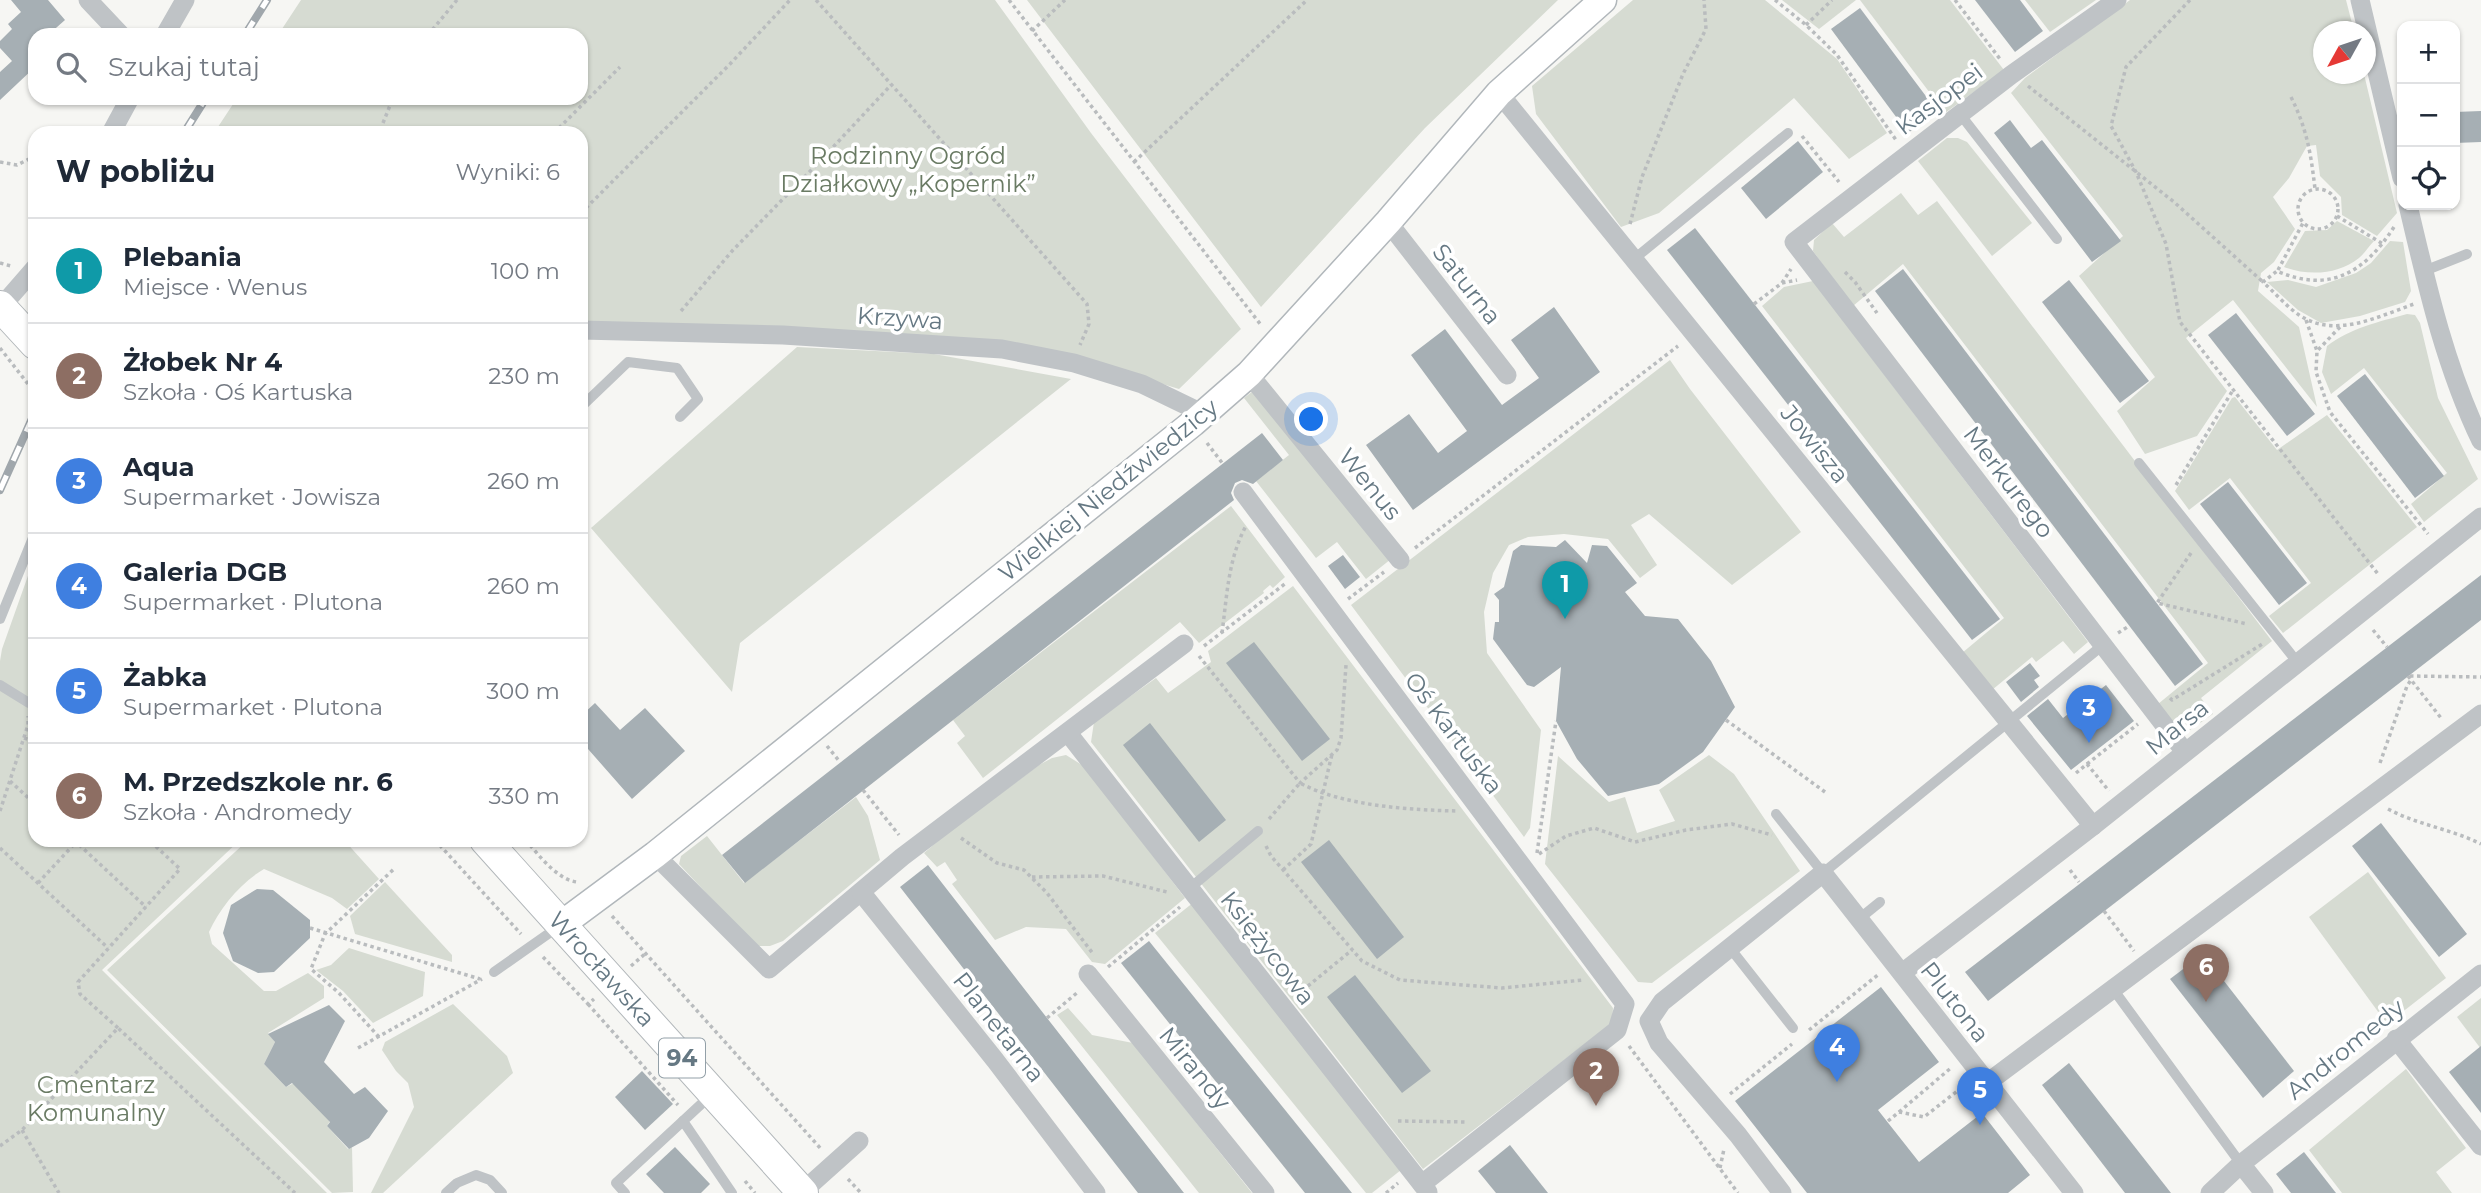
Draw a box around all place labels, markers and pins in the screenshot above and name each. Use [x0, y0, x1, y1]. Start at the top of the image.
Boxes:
pin: 1 [1542, 561, 1588, 619]
pin: 3 [2066, 685, 2112, 743]
pin: 6 [2183, 944, 2229, 1002]
pin: 4 [1814, 1024, 1860, 1082]
pin: 2 [1573, 1048, 1619, 1106]
pin: 5 [1957, 1067, 2003, 1125]

